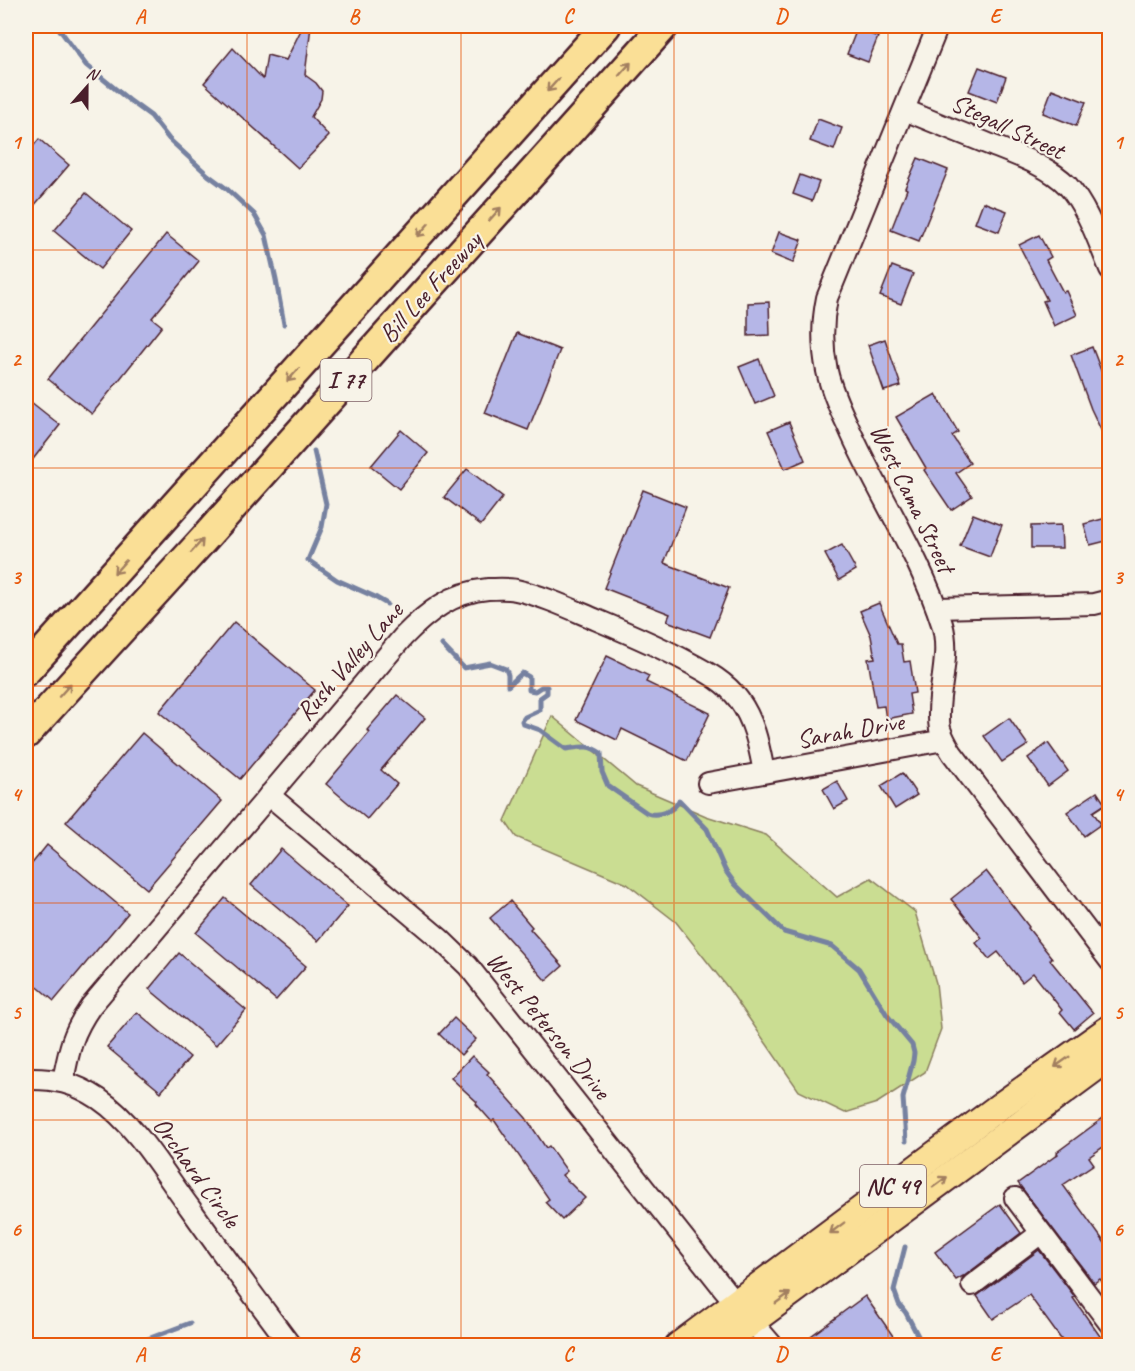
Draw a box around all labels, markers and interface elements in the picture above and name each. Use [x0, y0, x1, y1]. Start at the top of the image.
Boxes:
text: A [135, 4, 147, 29]
text: B [349, 4, 361, 29]
text: C [563, 4, 575, 29]
text: D [775, 4, 789, 29]
text: E [990, 4, 1004, 29]
north arrow [57, 57, 117, 117]
one-way arrow [618, 61, 632, 76]
text: N [84, 63, 103, 86]
one-way arrow [546, 77, 560, 92]
street label: Stegall Street [946, 86, 1072, 168]
text: 1 [12, 130, 23, 155]
text: 1 [1114, 130, 1125, 155]
one-way arrow [488, 207, 502, 222]
one-way arrow [416, 222, 430, 237]
street label: Bill Lee Freeway [372, 223, 490, 350]
text: 2 [12, 347, 23, 372]
text: 2 [1114, 347, 1125, 372]
road number: I 77 [320, 359, 372, 401]
one-way arrow [286, 367, 300, 382]
street label: West Cama Street [862, 419, 964, 581]
one-way arrow [189, 539, 204, 554]
one-way arrow [113, 559, 127, 574]
text: 3 [12, 565, 23, 590]
text: 3 [1114, 565, 1125, 590]
street label: Rush Valley Lane [289, 594, 411, 728]
one-way arrow [58, 683, 72, 698]
street label: Sarah Drive [794, 704, 909, 756]
text: 4 [12, 782, 24, 807]
text: 4 [1114, 782, 1126, 807]
street label: West Peterson Drive [479, 945, 619, 1107]
text: 5 [12, 1000, 23, 1025]
text: 5 [1114, 1000, 1125, 1025]
one-way arrow [1054, 1056, 1070, 1068]
street label: Orchard Circle [145, 1110, 249, 1235]
road number: NC 49 [860, 1165, 926, 1207]
one-way arrow [931, 1176, 947, 1189]
text: 6 [11, 1217, 22, 1242]
text: 6 [1113, 1217, 1124, 1242]
one-way arrow [830, 1221, 846, 1234]
one-way arrow [774, 1292, 790, 1304]
text: A [135, 1342, 147, 1367]
text: B [349, 1342, 361, 1367]
text: C [563, 1342, 575, 1367]
text: D [775, 1342, 789, 1367]
text: E [990, 1342, 1004, 1367]

